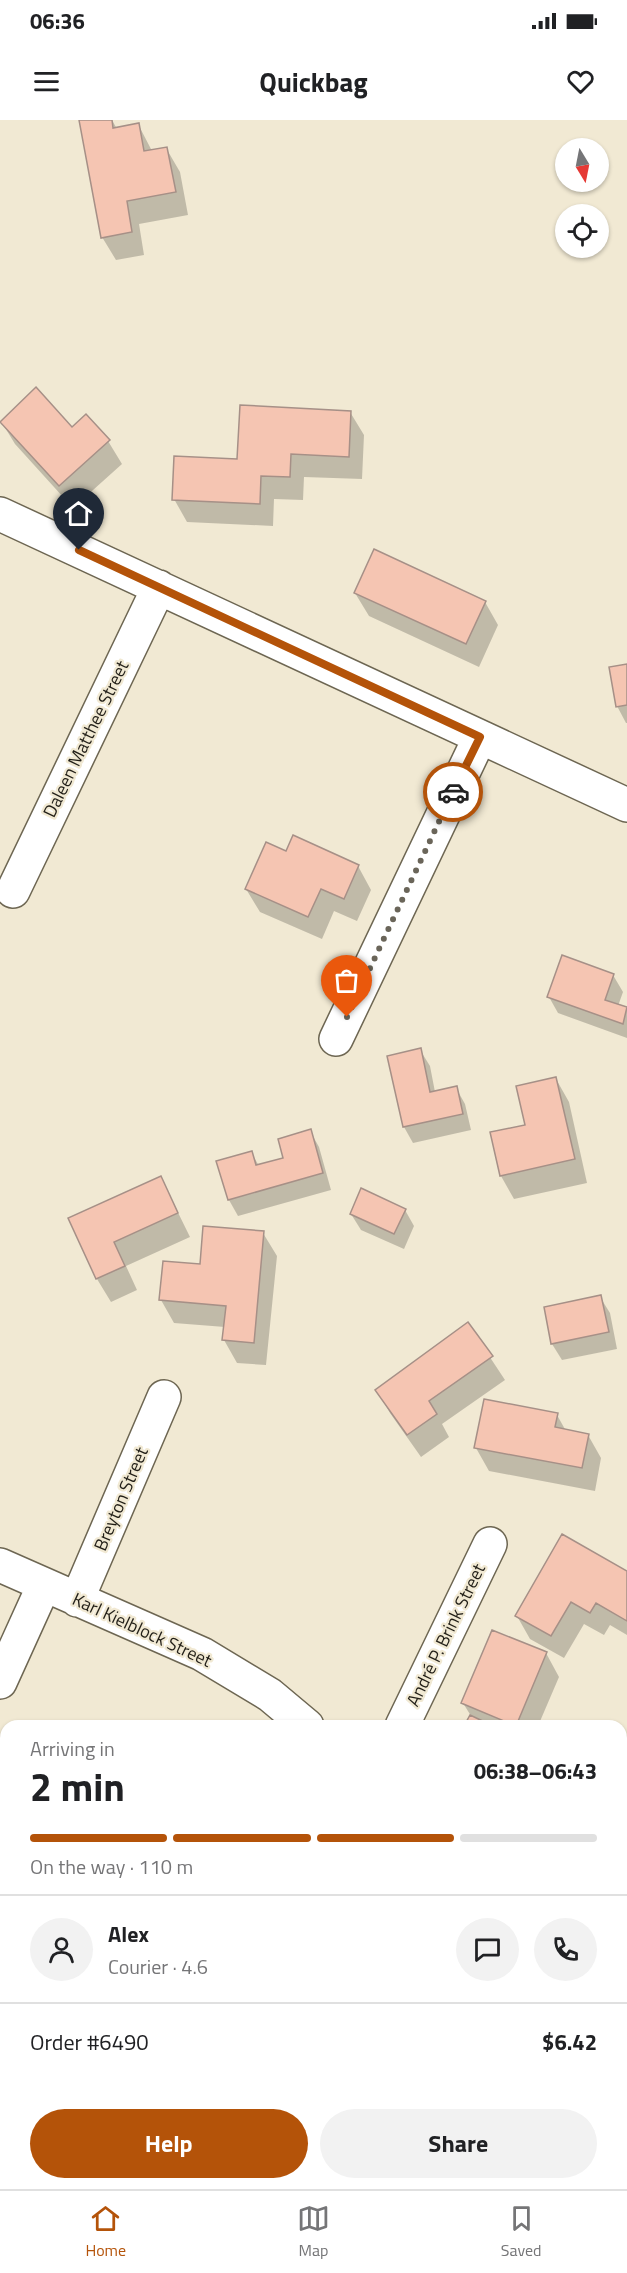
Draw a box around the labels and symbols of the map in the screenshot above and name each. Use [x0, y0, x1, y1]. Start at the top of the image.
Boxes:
north arrow [555, 138, 609, 192]
pin [53, 488, 104, 550]
street label: Daleen Matthee Street [36, 655, 136, 822]
courier [423, 762, 483, 822]
pin [321, 955, 372, 1017]
street label: Breyton Street [87, 1442, 155, 1555]
street label: André P. Brink Street [399, 1558, 492, 1711]
street label: Karl Kielblock Street [68, 1585, 217, 1674]

